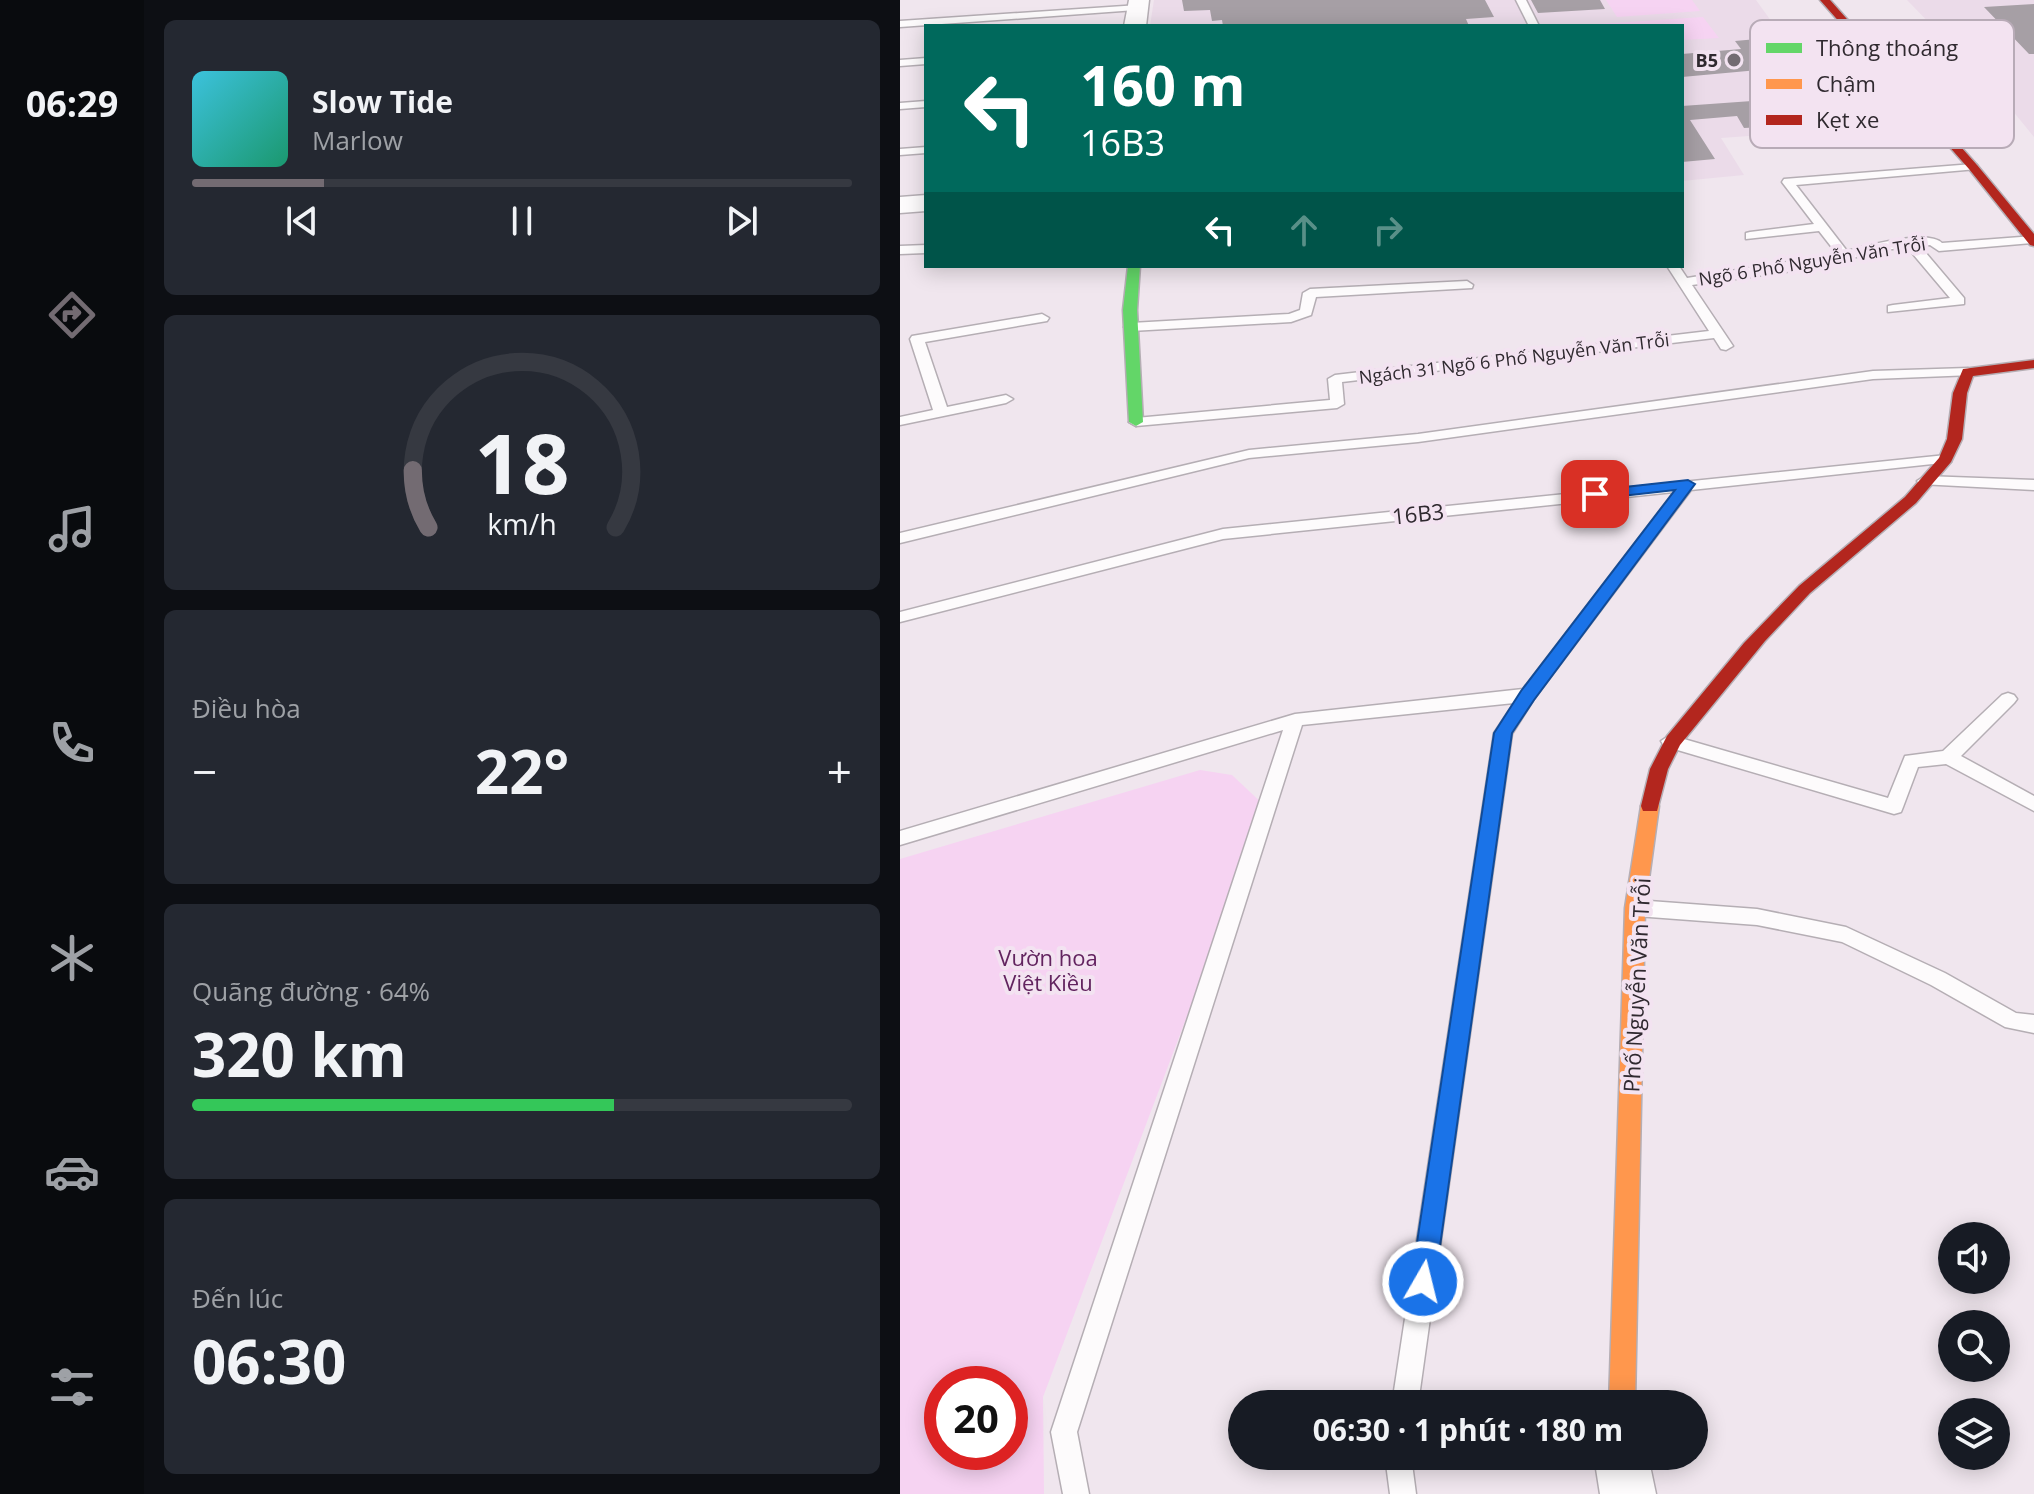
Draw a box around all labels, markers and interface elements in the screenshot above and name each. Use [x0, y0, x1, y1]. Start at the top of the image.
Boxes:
legend [1750, 20, 2014, 148]
text: Thông thoáng [1816, 32, 1958, 62]
text: 160 m [1080, 46, 1246, 122]
place label: B5 [1696, 48, 1718, 72]
marker: B5 [1725, 51, 1743, 69]
icon: left [948, 56, 1052, 160]
text: Chậm [1816, 68, 1876, 98]
text: 06:29 [26, 79, 118, 128]
text: Slow Tide [312, 81, 453, 122]
text: Kẹt xe [1816, 104, 1879, 134]
text: 16B3 [1080, 118, 1165, 167]
text: Marlow [312, 122, 403, 158]
icon: previous [280, 199, 324, 243]
icon: pause [500, 199, 544, 243]
icon: next [720, 199, 764, 243]
icon: left [1198, 208, 1242, 252]
icon: ahead [1282, 208, 1326, 252]
icon: right [1366, 208, 1410, 252]
street label: Ngõ 6 Phố Nguyễn Văn Trỗi [1697, 231, 1927, 291]
icon: directions [44, 287, 100, 343]
street label: Ngách 31 Ngõ 6 Phố Nguyễn Văn Trỗi [1358, 327, 1670, 389]
text: 18 [474, 405, 570, 518]
pin [1561, 460, 1629, 528]
icon: arrive [1573, 472, 1617, 516]
street label: 16B3 [1391, 495, 1445, 531]
icon: music [44, 501, 100, 557]
text: km/h [487, 504, 557, 543]
text: Điều hòa [192, 690, 301, 726]
icon: phone [44, 715, 100, 771]
text: 22° [475, 730, 569, 812]
text: − [192, 741, 217, 801]
text: + [827, 741, 852, 801]
street label: Phố Nguyễn Văn Trỗi [1615, 877, 1657, 1093]
icon: climate [44, 930, 100, 986]
park label: Vườn hoa Việt Kiều [998, 942, 1098, 997]
text: Quãng đường · 64% [192, 973, 430, 1009]
text: 320 km [192, 1013, 407, 1095]
icon: car [44, 1144, 100, 1200]
map controls [1938, 1222, 2010, 1470]
button: sound [1938, 1222, 2010, 1294]
position arrow [1381, 1240, 1465, 1324]
text: Đến lúc [192, 1280, 283, 1316]
button: search [1938, 1310, 2010, 1382]
text: 06:30 [192, 1320, 346, 1402]
icon: filters [44, 1359, 100, 1415]
speed limit sign: 20 [924, 1366, 1028, 1470]
button: layers [1938, 1398, 2010, 1470]
text: 06:30 · 1 phút · 180 m [1313, 1409, 1623, 1450]

